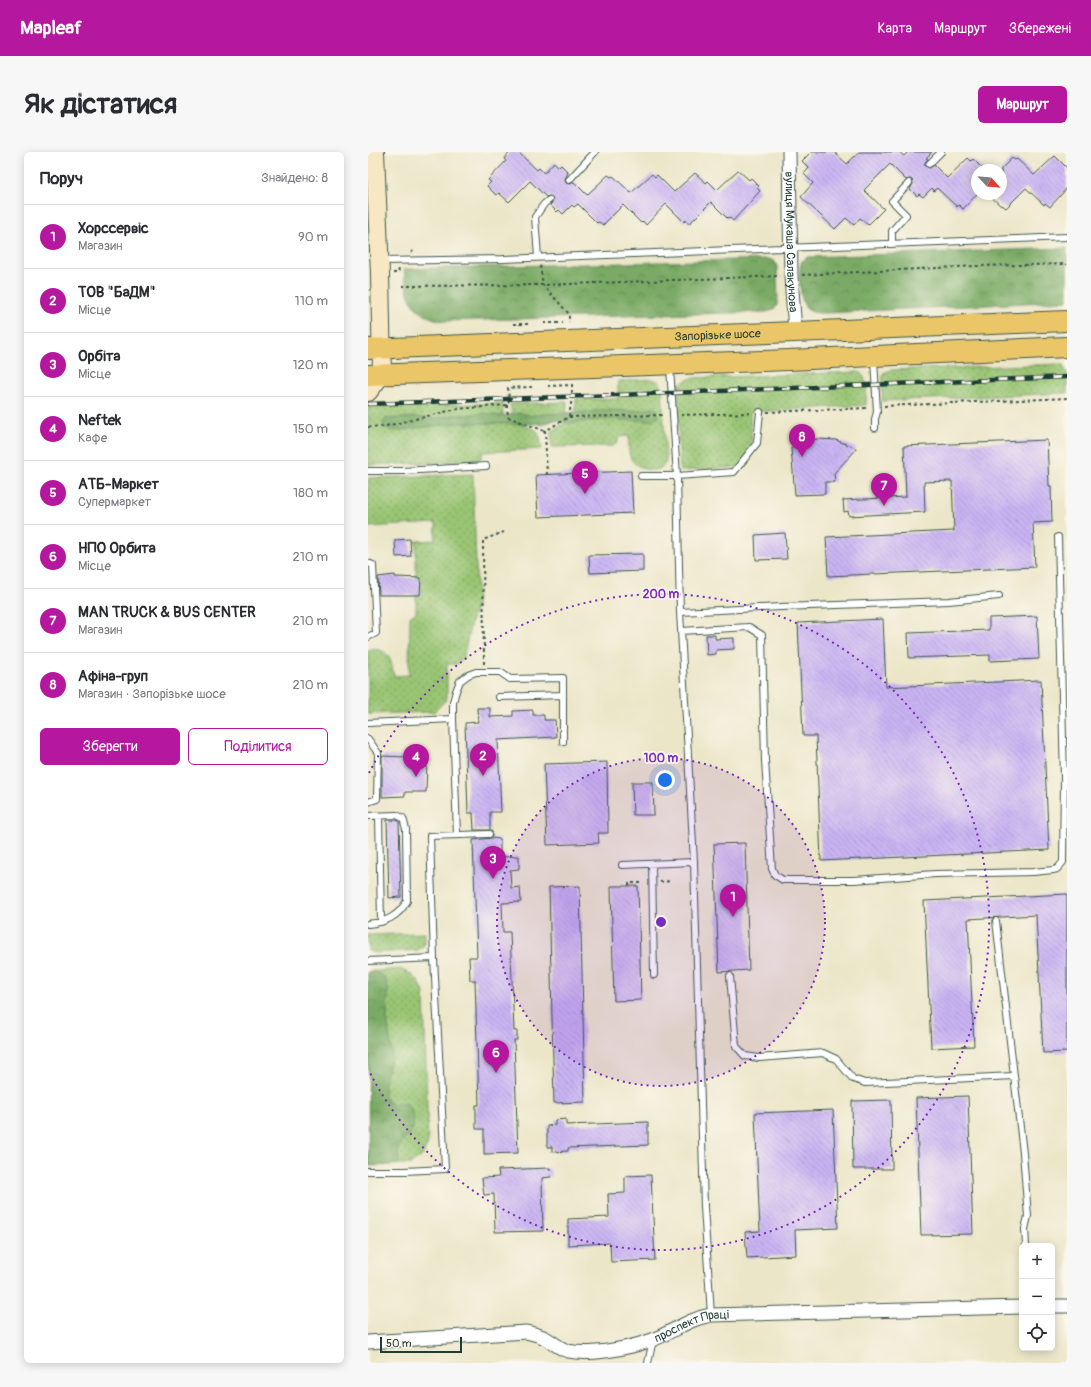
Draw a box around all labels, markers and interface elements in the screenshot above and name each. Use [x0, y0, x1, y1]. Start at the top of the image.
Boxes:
text: Mapleaf [20, 16, 82, 40]
text: Карта [877, 20, 912, 37]
text: Маршрут [934, 20, 987, 37]
text: Збережені [1009, 20, 1071, 37]
button: Маршрут [978, 86, 1067, 123]
text: Як дістатися [24, 87, 177, 122]
north arrow [971, 164, 1007, 200]
text: Поруч [40, 168, 83, 189]
text: Знайдено: 8 [261, 170, 328, 186]
street label: вулиця Мукаша Салакунова [781, 171, 801, 313]
text: Хорссервіс [78, 219, 149, 238]
text: 1 [50, 229, 56, 245]
text: 90 m [298, 229, 328, 245]
text: Магазин [78, 238, 122, 254]
text: ТОВ "БаДМ" [78, 283, 156, 302]
text: 2 [49, 293, 57, 309]
text: 110 m [295, 293, 328, 309]
text: Місце [78, 302, 111, 318]
street label: Запорізьке шосе [674, 326, 761, 345]
text: Орбіта [78, 347, 120, 366]
text: 3 [49, 357, 57, 373]
text: 120 m [292, 357, 328, 373]
text: Місце [78, 366, 111, 382]
text: Neftek [78, 411, 121, 430]
text: 4 [49, 421, 57, 437]
text: 150 m [293, 421, 328, 437]
pin: 8 [789, 424, 815, 457]
text: Кафе [78, 430, 107, 446]
pin: 5 [572, 461, 598, 494]
pin: 7 [871, 473, 897, 506]
text: АТБ-Маркет [78, 475, 159, 494]
text: 5 [49, 485, 57, 501]
text: 180 m [293, 485, 328, 501]
text: Супермаркет [78, 494, 151, 510]
text: НПО Орбита [78, 539, 156, 558]
text: 6 [49, 549, 57, 565]
text: 210 m [292, 549, 328, 565]
text: Місце [78, 558, 111, 574]
text: 200 m [643, 587, 680, 602]
text: MAN TRUCK & BUS CENTER [78, 603, 256, 622]
text: 7 [50, 613, 56, 629]
text: 210 m [292, 613, 328, 629]
text: Магазин [78, 622, 122, 638]
text: Афіна-груп [78, 667, 148, 686]
text: 8 [50, 677, 56, 693]
text: 210 m [292, 677, 328, 693]
text: Магазин · Запорізьке шосе [78, 686, 226, 702]
button: Зберегти [40, 728, 180, 765]
button: Поділитися [188, 728, 328, 765]
pin: 2 [470, 743, 496, 776]
pin: 4 [403, 744, 429, 777]
text: 100 m [644, 751, 679, 766]
your location [655, 770, 675, 790]
pin: 3 [480, 846, 506, 879]
pin: 1 [720, 884, 746, 917]
centre of rings [654, 915, 668, 929]
pin: 6 [483, 1040, 509, 1073]
map controls [1019, 1243, 1055, 1351]
button: + [1019, 1243, 1055, 1279]
button: − [1019, 1279, 1055, 1315]
street label: проспект Праці [652, 1308, 729, 1346]
button: locate [1019, 1315, 1055, 1351]
scale bar [380, 1335, 462, 1354]
text: 50 m [386, 1337, 412, 1350]

